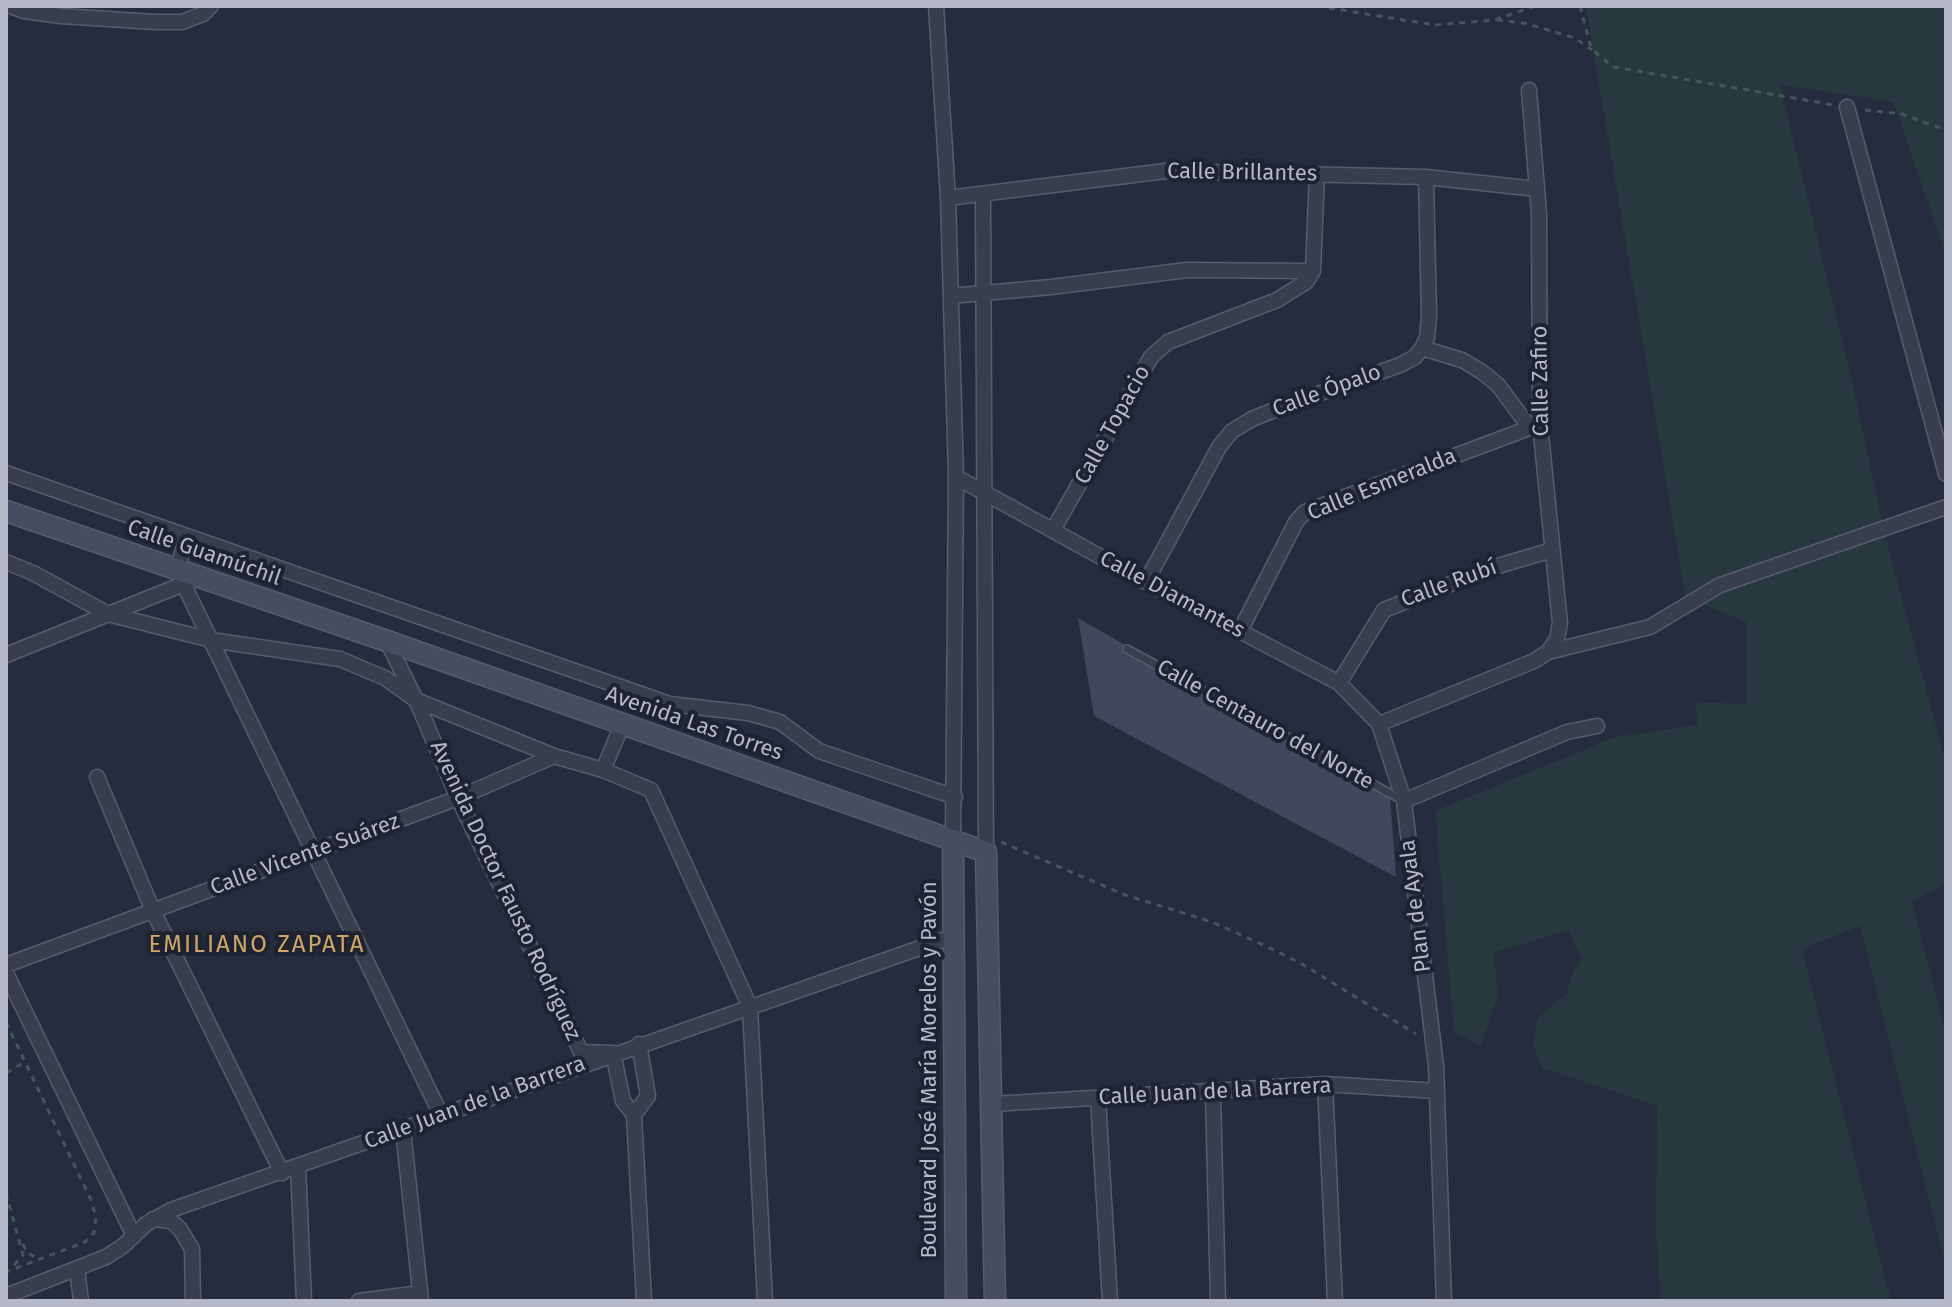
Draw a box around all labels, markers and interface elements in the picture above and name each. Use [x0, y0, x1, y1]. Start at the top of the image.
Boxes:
street label: Calle Brillantes [1167, 158, 1317, 188]
street label: Calle Zafiro [1527, 325, 1555, 437]
street label: Calle Ópalo [1269, 359, 1385, 423]
street label: Calle Topacio [1069, 361, 1157, 489]
street label: Calle Esmeralda [1304, 443, 1460, 527]
street label: Calle Guamúchil [124, 514, 284, 592]
street label: Calle Diamantes [1095, 546, 1249, 644]
street label: Calle Rubí [1398, 555, 1500, 613]
street label: Calle Centauro del Norte [1152, 654, 1378, 796]
street label: Avenida Las Torres [602, 681, 786, 767]
street label: Avenida Doctor Fausto Rodríguez [424, 737, 586, 1045]
street label: Calle Vicente Suárez [207, 809, 403, 901]
street label: Plan de Ayala [1395, 838, 1437, 974]
street label: Boulevard José María Morelos y Pavón [917, 881, 943, 1259]
district label: EMILIANO ZAPATA [148, 931, 366, 959]
street label: Calle Juan de la Barrera [361, 1051, 589, 1155]
street label: Calle Juan de la Barrera [1098, 1073, 1332, 1111]

